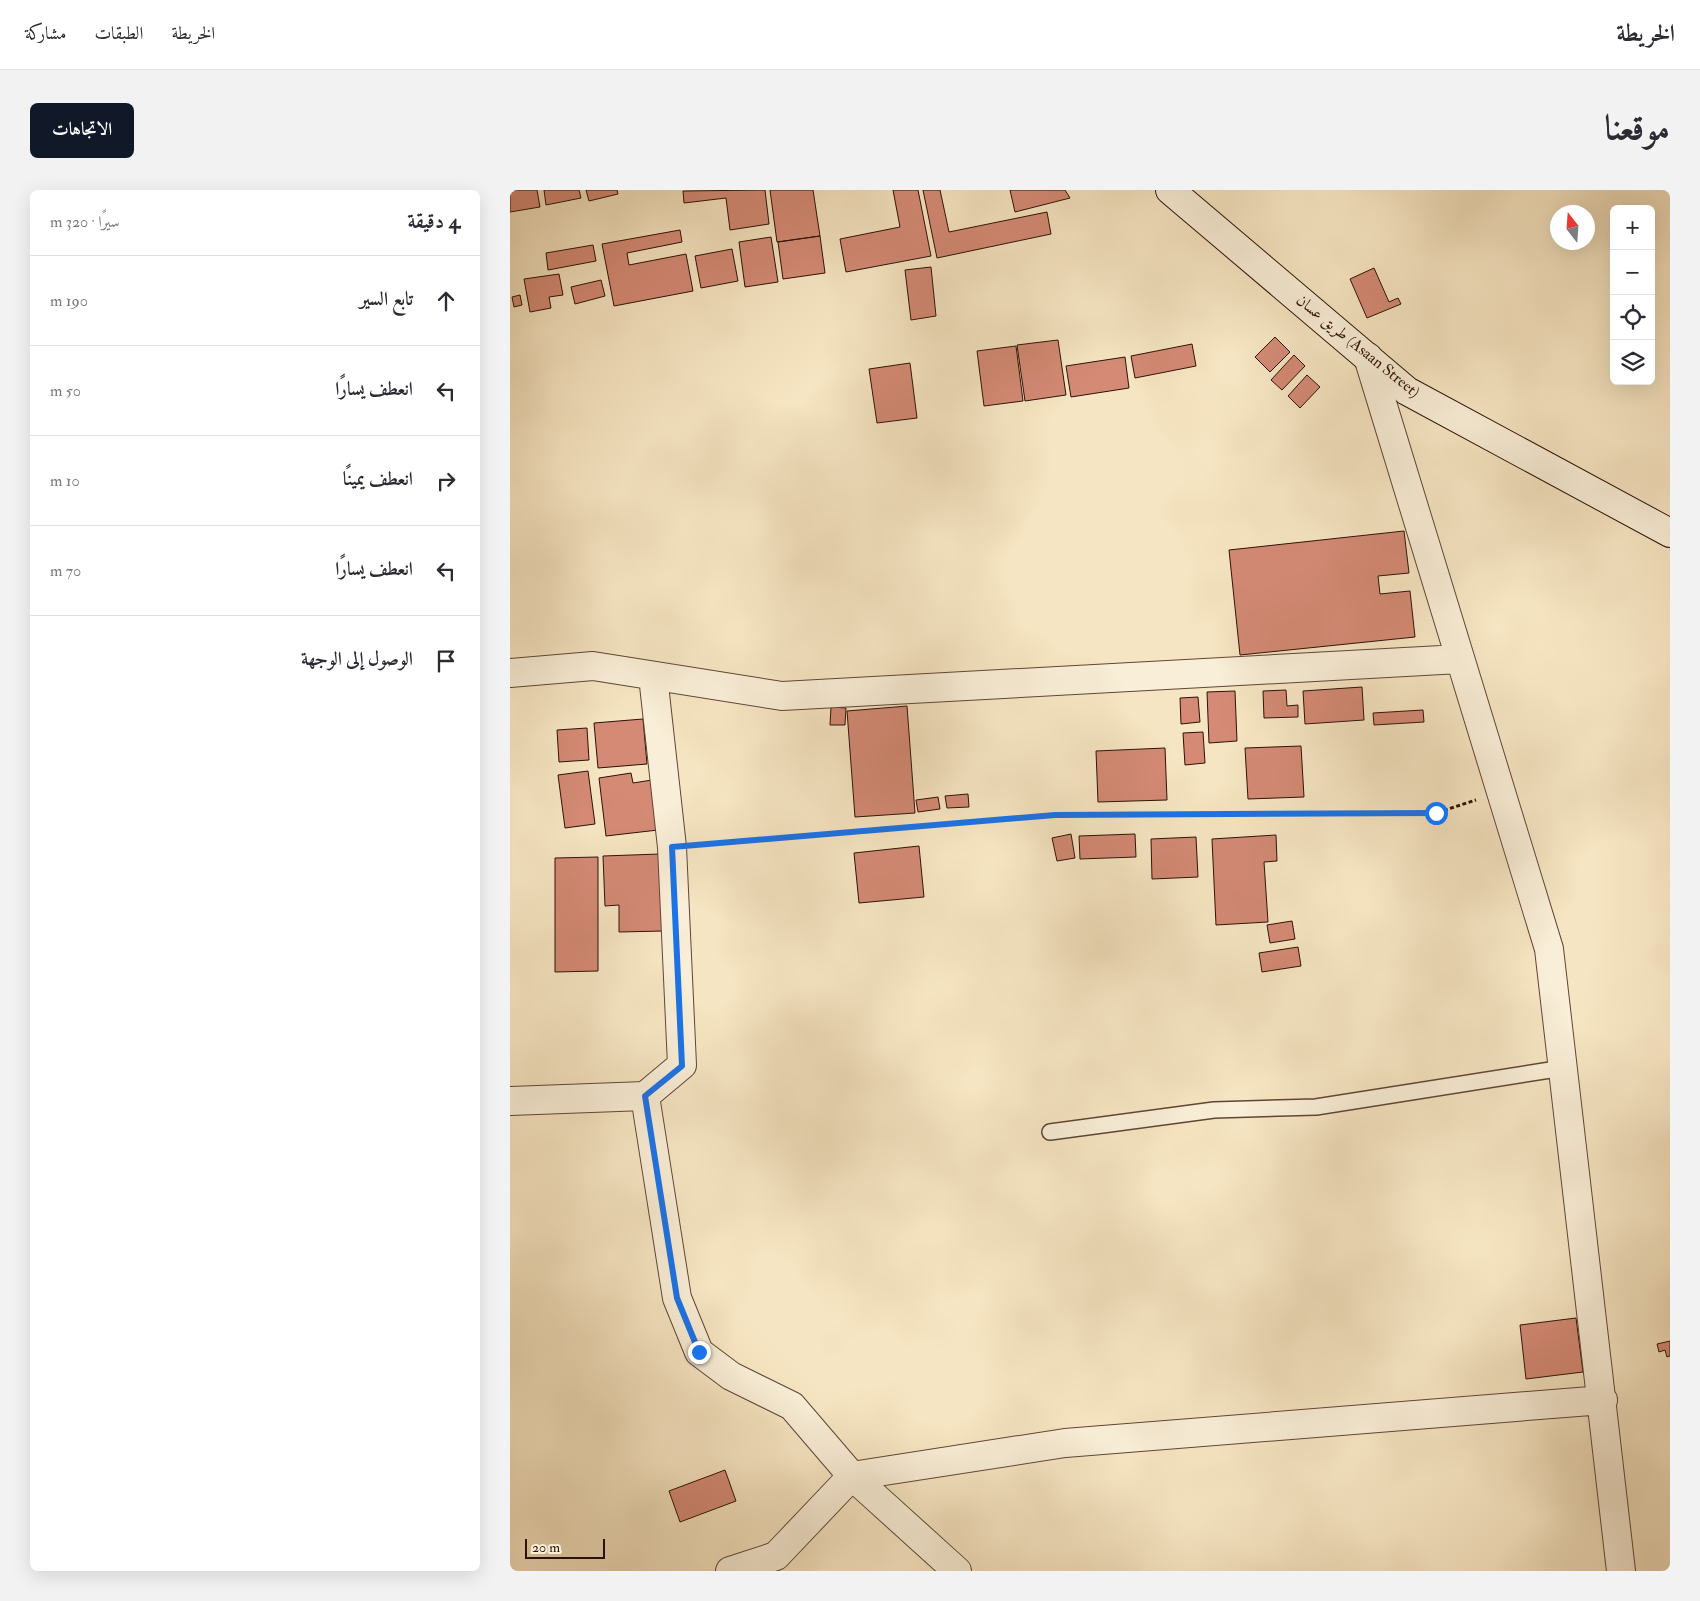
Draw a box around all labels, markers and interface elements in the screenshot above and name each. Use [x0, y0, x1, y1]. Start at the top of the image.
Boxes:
text: الخريطة [1617, 18, 1675, 49]
text: مشاركة [25, 22, 66, 45]
text: الطبقات [94, 22, 143, 45]
text: الخريطة [171, 22, 215, 45]
button: الاتجاهات [30, 103, 134, 158]
text: موقعنا [1605, 106, 1670, 150]
north arrow [1550, 205, 1595, 250]
map controls [1610, 205, 1655, 385]
button: + [1610, 205, 1655, 250]
text: 4 دقيقة [408, 208, 460, 235]
text: سيرًا · 320 m [50, 212, 119, 232]
button: − [1610, 250, 1655, 295]
text: تابع السير [359, 287, 413, 311]
icon: ahead [432, 287, 460, 315]
street label: طريق عسان (Asaan Street) [1292, 290, 1424, 402]
text: 190 m [50, 291, 88, 311]
button: locate [1610, 295, 1655, 340]
button: layers [1610, 340, 1655, 385]
text: انعطف يسارًا [335, 377, 413, 401]
icon: left [432, 377, 460, 405]
text: 50 m [50, 381, 81, 401]
text: انعطف يمينًا [343, 467, 413, 491]
icon: right [432, 467, 460, 495]
text: 10 m [50, 471, 80, 491]
text: انعطف يسارًا [335, 557, 413, 581]
icon: left [432, 557, 460, 585]
text: 70 m [50, 561, 81, 581]
text: الوصول إلى الوجهة [301, 647, 413, 671]
icon: arrive [432, 647, 460, 675]
route start [1425, 802, 1448, 825]
route end [688, 1341, 711, 1364]
scale bar [525, 1536, 605, 1559]
text: 20 m [532, 1539, 560, 1556]

